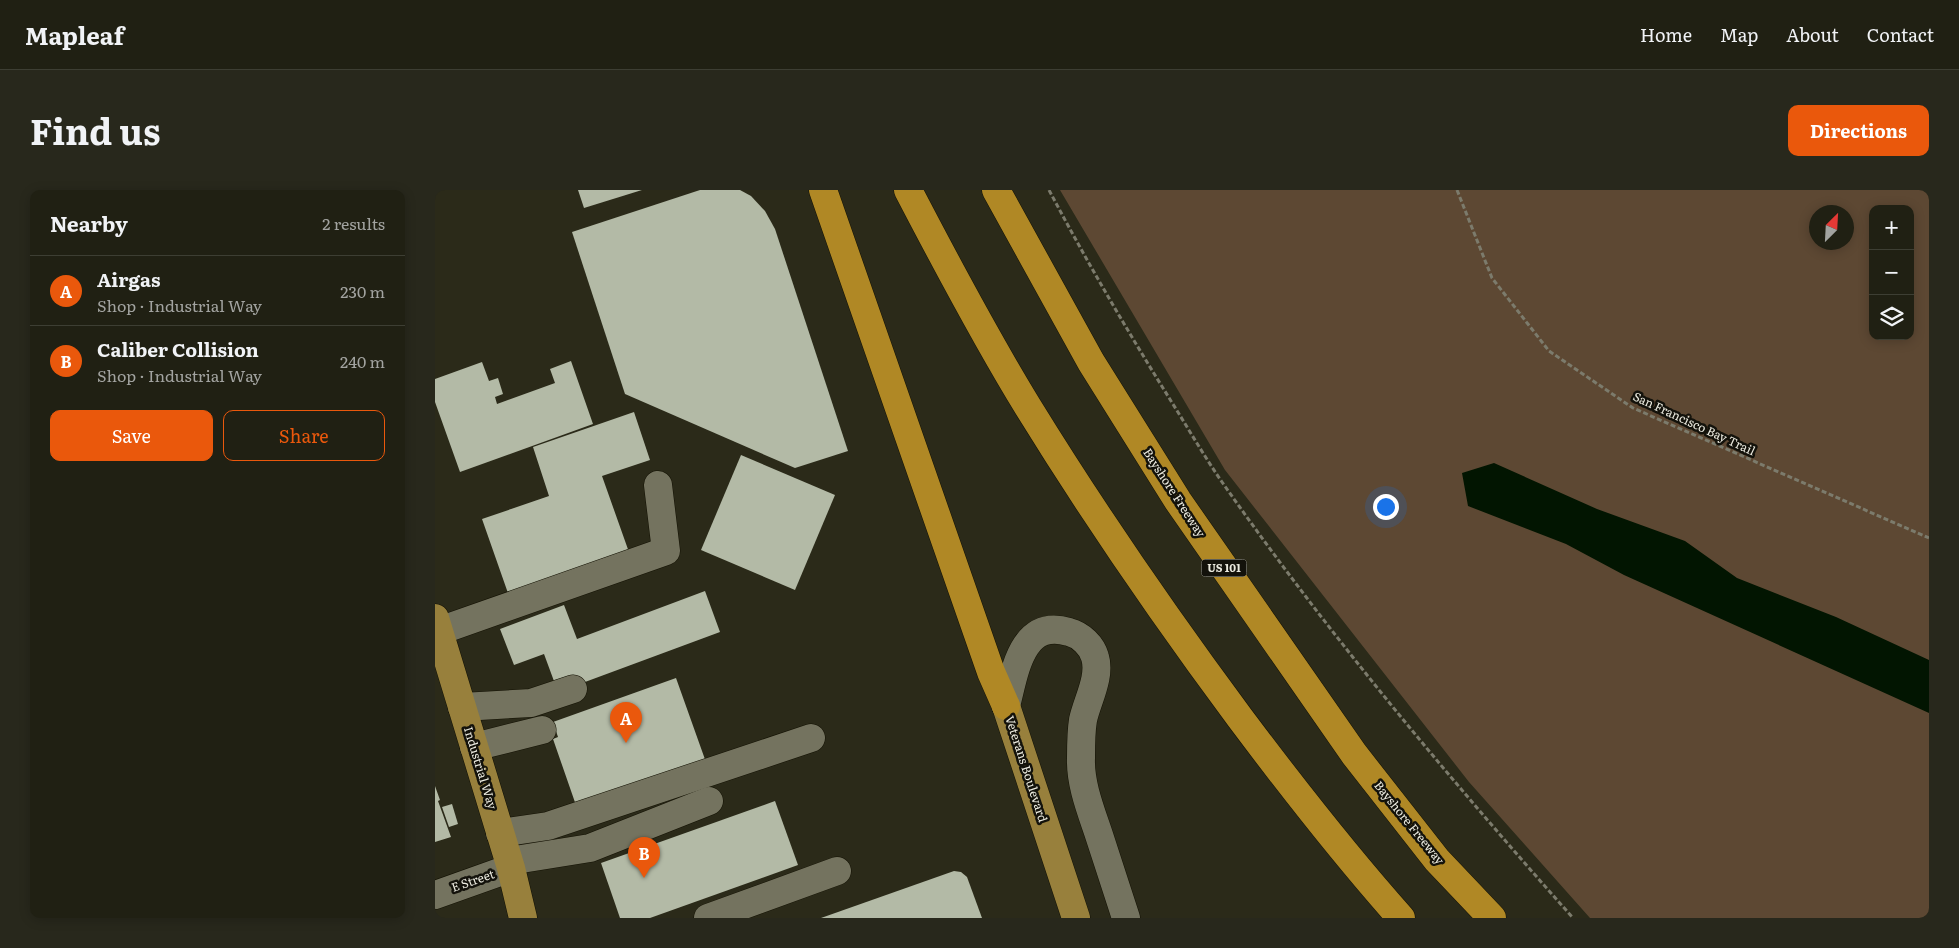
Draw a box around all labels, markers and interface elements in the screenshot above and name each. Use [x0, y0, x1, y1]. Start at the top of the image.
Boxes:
text: Mapleaf [25, 17, 124, 52]
text: Home [1640, 21, 1692, 48]
text: Map [1720, 21, 1758, 48]
text: About [1786, 21, 1839, 48]
text: Contact [1867, 21, 1934, 48]
text: Find us [30, 104, 160, 156]
button: Directions [1788, 105, 1929, 156]
north arrow [1809, 205, 1854, 250]
map controls [1869, 205, 1914, 340]
button: + [1869, 205, 1914, 250]
text: Nearby [50, 207, 128, 238]
text: 2 results [322, 211, 385, 235]
button: − [1869, 250, 1914, 295]
text: Airgas [97, 265, 160, 293]
text: A [60, 279, 72, 303]
text: 230 m [340, 279, 385, 303]
text: Shop · Industrial Way [97, 293, 262, 317]
button: layers [1869, 295, 1914, 340]
text: Caliber Collision [97, 335, 259, 363]
text: B [60, 349, 72, 373]
text: 240 m [340, 349, 385, 373]
text: Shop · Industrial Way [97, 363, 262, 387]
street label: San Francisco Bay Trail [1630, 387, 1759, 459]
button: Save [50, 410, 213, 461]
button: Share [223, 410, 385, 461]
street label: Bayshore Freeway [1139, 444, 1210, 540]
your location [1373, 494, 1399, 520]
road number: US 101 [1201, 559, 1247, 576]
pin: A [610, 702, 642, 743]
street label: Veterans Boulevard [1001, 713, 1053, 825]
street label: Industrial Way [460, 724, 502, 811]
street label: Bayshore Freeway [1370, 777, 1449, 868]
pin: B [628, 837, 660, 878]
street label: E Street [449, 864, 497, 896]

